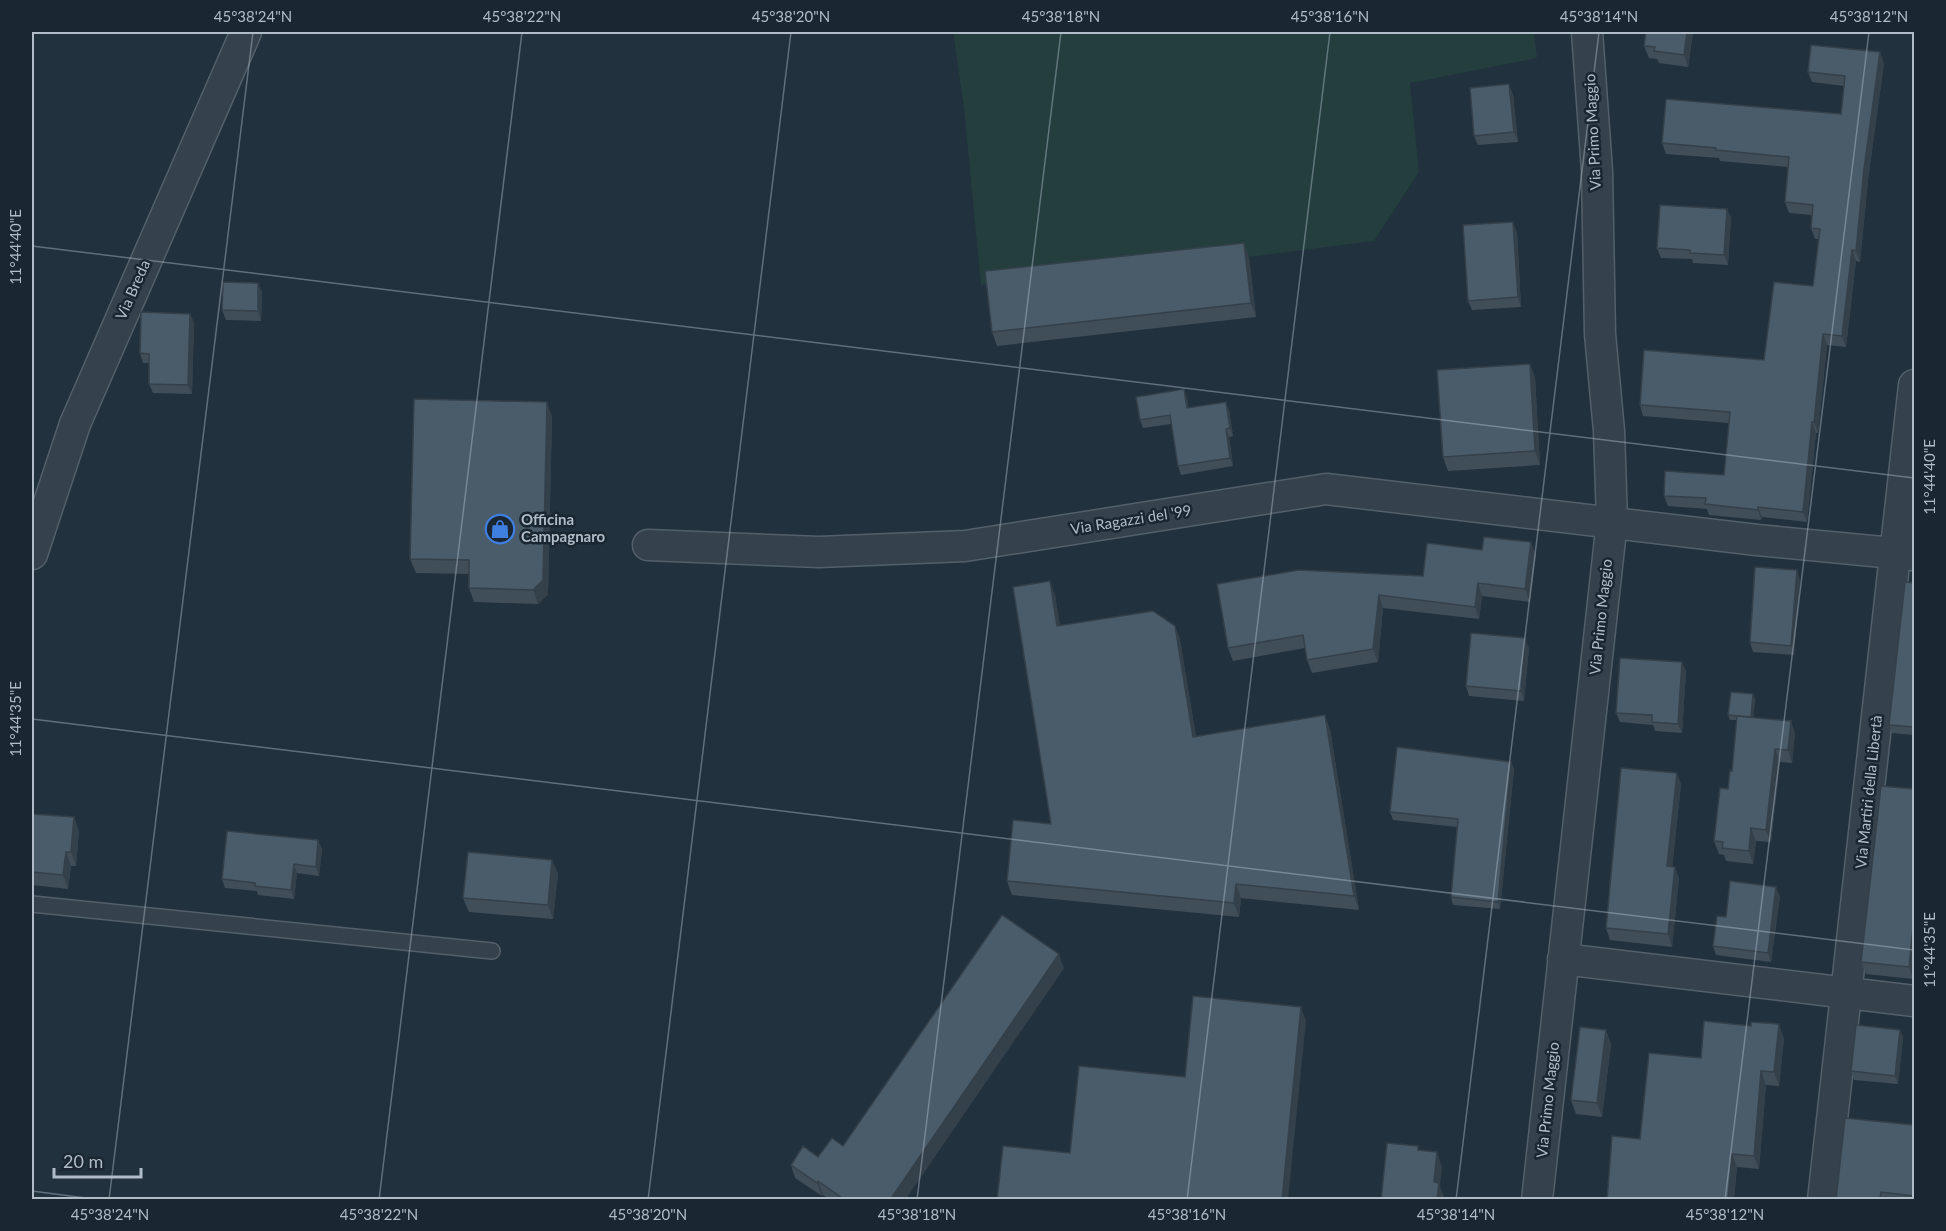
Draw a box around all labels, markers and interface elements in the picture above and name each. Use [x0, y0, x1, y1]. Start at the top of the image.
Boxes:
text: 45°38'24"N [214, 7, 292, 25]
text: 45°38'22"N [483, 7, 561, 25]
text: 45°38'20"N [752, 7, 830, 25]
text: 45°38'18"N [1022, 7, 1100, 25]
text: 45°38'16"N [1291, 7, 1369, 25]
text: 45°38'14"N [1560, 7, 1638, 25]
text: 45°38'12"N [1830, 7, 1908, 25]
street label: Via Primo Maggio [1580, 73, 1604, 191]
text: 11°44'40"E [6, 209, 24, 285]
street label: Via Breda [111, 257, 153, 322]
text: 11°44'40"E [1920, 439, 1938, 515]
street label: Via Ragazzi del '99 [1069, 501, 1193, 537]
place label: Officina Campagnaro [521, 510, 606, 545]
shop icon: Officina Campagnaro [484, 513, 516, 545]
street label: Via Primo Maggio [1585, 558, 1615, 676]
text: 11°44'35"E [6, 681, 24, 757]
street label: Via Martiri della Libertà [1851, 714, 1885, 870]
text: 11°44'35"E [1920, 912, 1938, 988]
street label: Via Primo Maggio [1532, 1041, 1562, 1159]
scale bar [54, 1141, 141, 1179]
text: 20 m [63, 1150, 103, 1172]
text: 45°38'24"N [71, 1205, 149, 1223]
text: 45°38'22"N [340, 1205, 418, 1223]
text: 45°38'20"N [609, 1205, 687, 1223]
text: 45°38'18"N [878, 1205, 956, 1223]
text: 45°38'16"N [1148, 1205, 1226, 1223]
text: 45°38'14"N [1417, 1205, 1495, 1223]
text: 45°38'12"N [1686, 1205, 1764, 1223]

